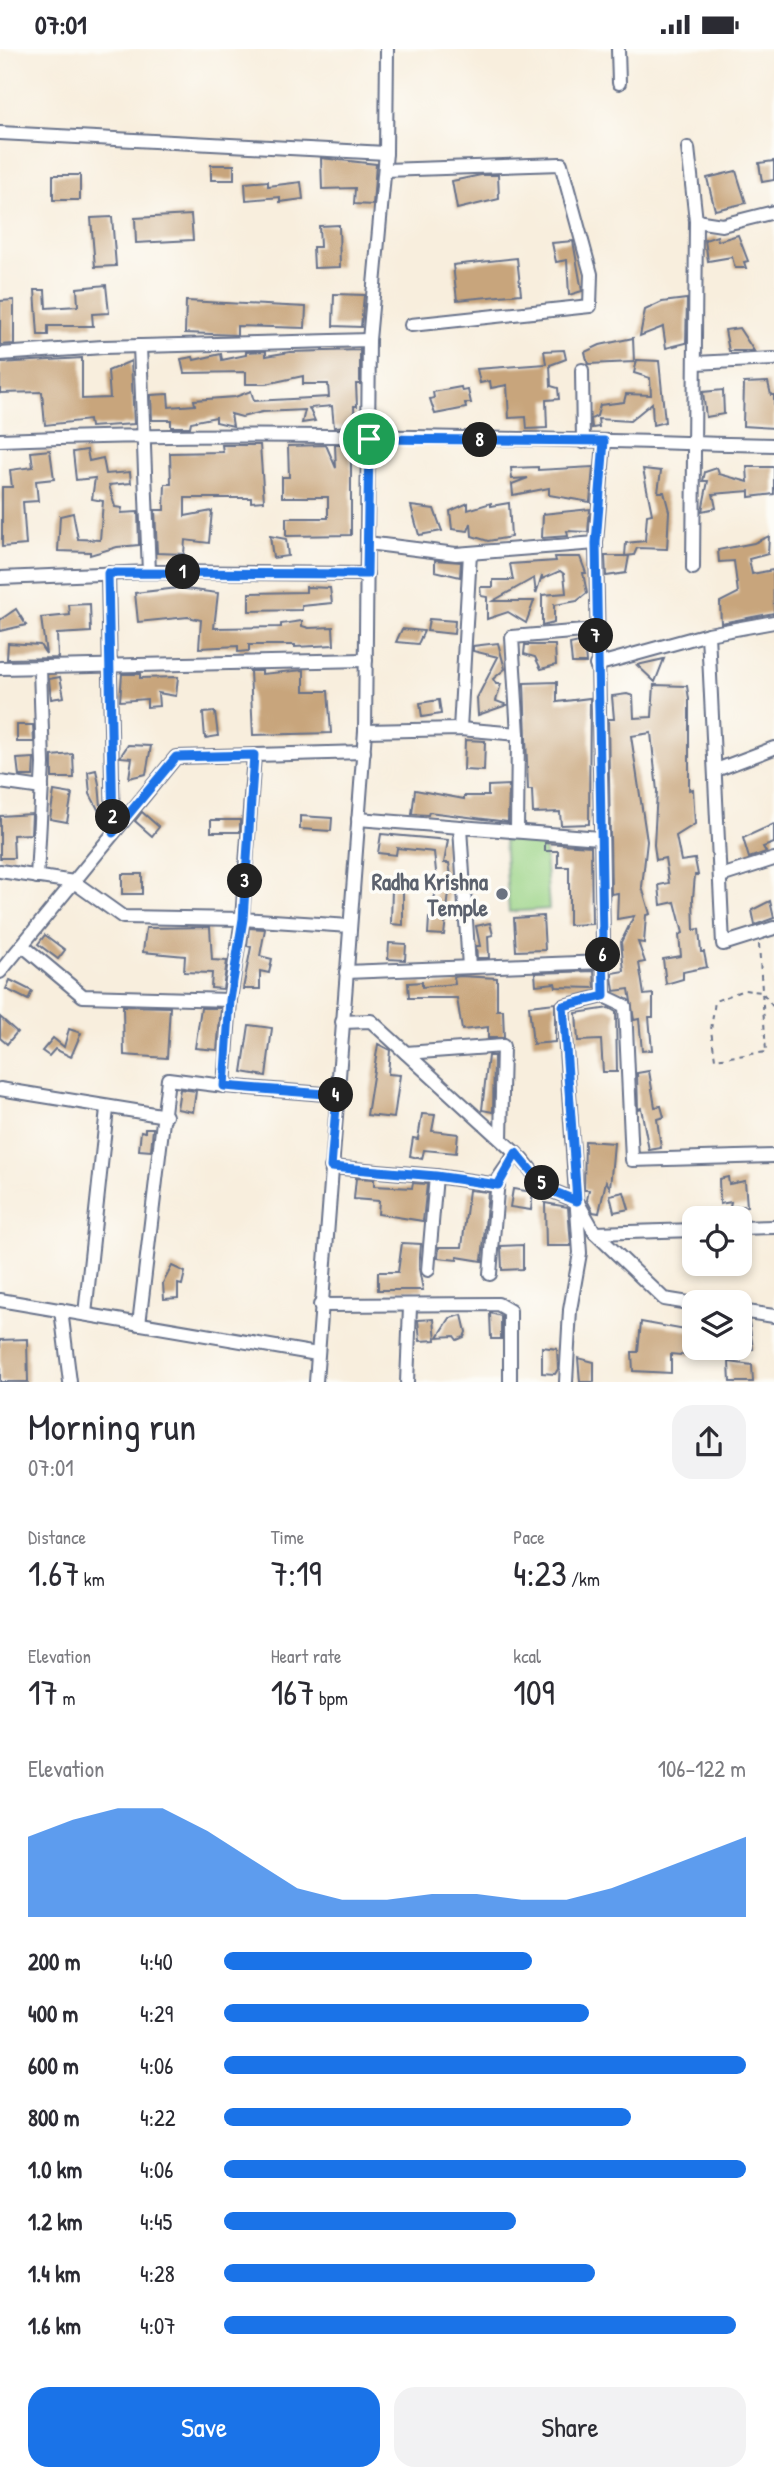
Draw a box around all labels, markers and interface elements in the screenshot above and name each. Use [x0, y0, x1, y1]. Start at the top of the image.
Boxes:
text: 07:01 [35, 7, 87, 42]
pin [339, 409, 399, 469]
icon: arrive [350, 420, 388, 458]
pin: 8 [462, 423, 498, 457]
text: 8 [475, 426, 484, 452]
pin: 1 [166, 554, 200, 589]
text: 1 [179, 558, 186, 584]
pin: 7 [578, 619, 614, 653]
text: 7 [591, 622, 600, 648]
pin: 2 [96, 799, 130, 835]
text: 2 [108, 803, 117, 829]
pin: 3 [228, 863, 262, 899]
place label: Radha Krishna Temple [372, 866, 489, 924]
text: 3 [240, 867, 249, 893]
marker: Radha Krishna Temple [494, 886, 510, 902]
pin: 6 [586, 937, 620, 972]
text: 6 [599, 941, 606, 967]
pin: 4 [318, 1077, 354, 1113]
text: 4 [332, 1081, 339, 1107]
pin: 5 [524, 1165, 560, 1201]
text: 5 [537, 1169, 546, 1195]
map controls [682, 1206, 752, 1360]
button: locate [682, 1206, 752, 1276]
button: layers [682, 1290, 752, 1360]
text: Morning run [28, 1400, 196, 1452]
button: share [672, 1405, 746, 1479]
text: 07:01 [28, 1452, 74, 1483]
text: Distance [28, 1524, 86, 1550]
text: Time [271, 1524, 304, 1550]
text: Pace [513, 1524, 545, 1550]
text: 1.67 [28, 1550, 80, 1597]
text: 7:19 [271, 1550, 322, 1597]
text: 4:23 [513, 1550, 567, 1597]
text: km [80, 1566, 105, 1592]
text: /km [567, 1566, 600, 1592]
text: Elevation [28, 1643, 91, 1669]
text: Heart rate [271, 1643, 342, 1669]
text: kcal [513, 1643, 541, 1669]
text: 17 [28, 1669, 58, 1716]
text: 167 [271, 1669, 315, 1716]
text: 109 [513, 1669, 555, 1716]
text: m [58, 1685, 75, 1711]
text: bpm [315, 1685, 348, 1711]
text: Elevation [28, 1753, 104, 1784]
text: 106–122 m [658, 1753, 746, 1784]
text: 200 m [28, 1946, 80, 1977]
text: 4:40 [140, 1946, 173, 1977]
text: 400 m [28, 1998, 78, 2029]
text: 4:29 [140, 1998, 173, 2029]
text: 600 m [28, 2050, 79, 2081]
text: 4:06 [140, 2050, 173, 2081]
text: 800 m [28, 2102, 80, 2133]
text: 4:22 [140, 2102, 176, 2133]
text: 1.0 km [28, 2154, 82, 2185]
text: 4:06 [140, 2154, 173, 2185]
text: 1.2 km [28, 2206, 83, 2237]
text: 4:45 [140, 2206, 172, 2237]
text: 1.4 km [28, 2258, 80, 2289]
text: 4:28 [140, 2258, 175, 2289]
text: 1.6 km [28, 2310, 81, 2341]
text: 4:07 [140, 2310, 176, 2341]
button: Save [28, 2387, 380, 2467]
button: Share [394, 2387, 746, 2467]

